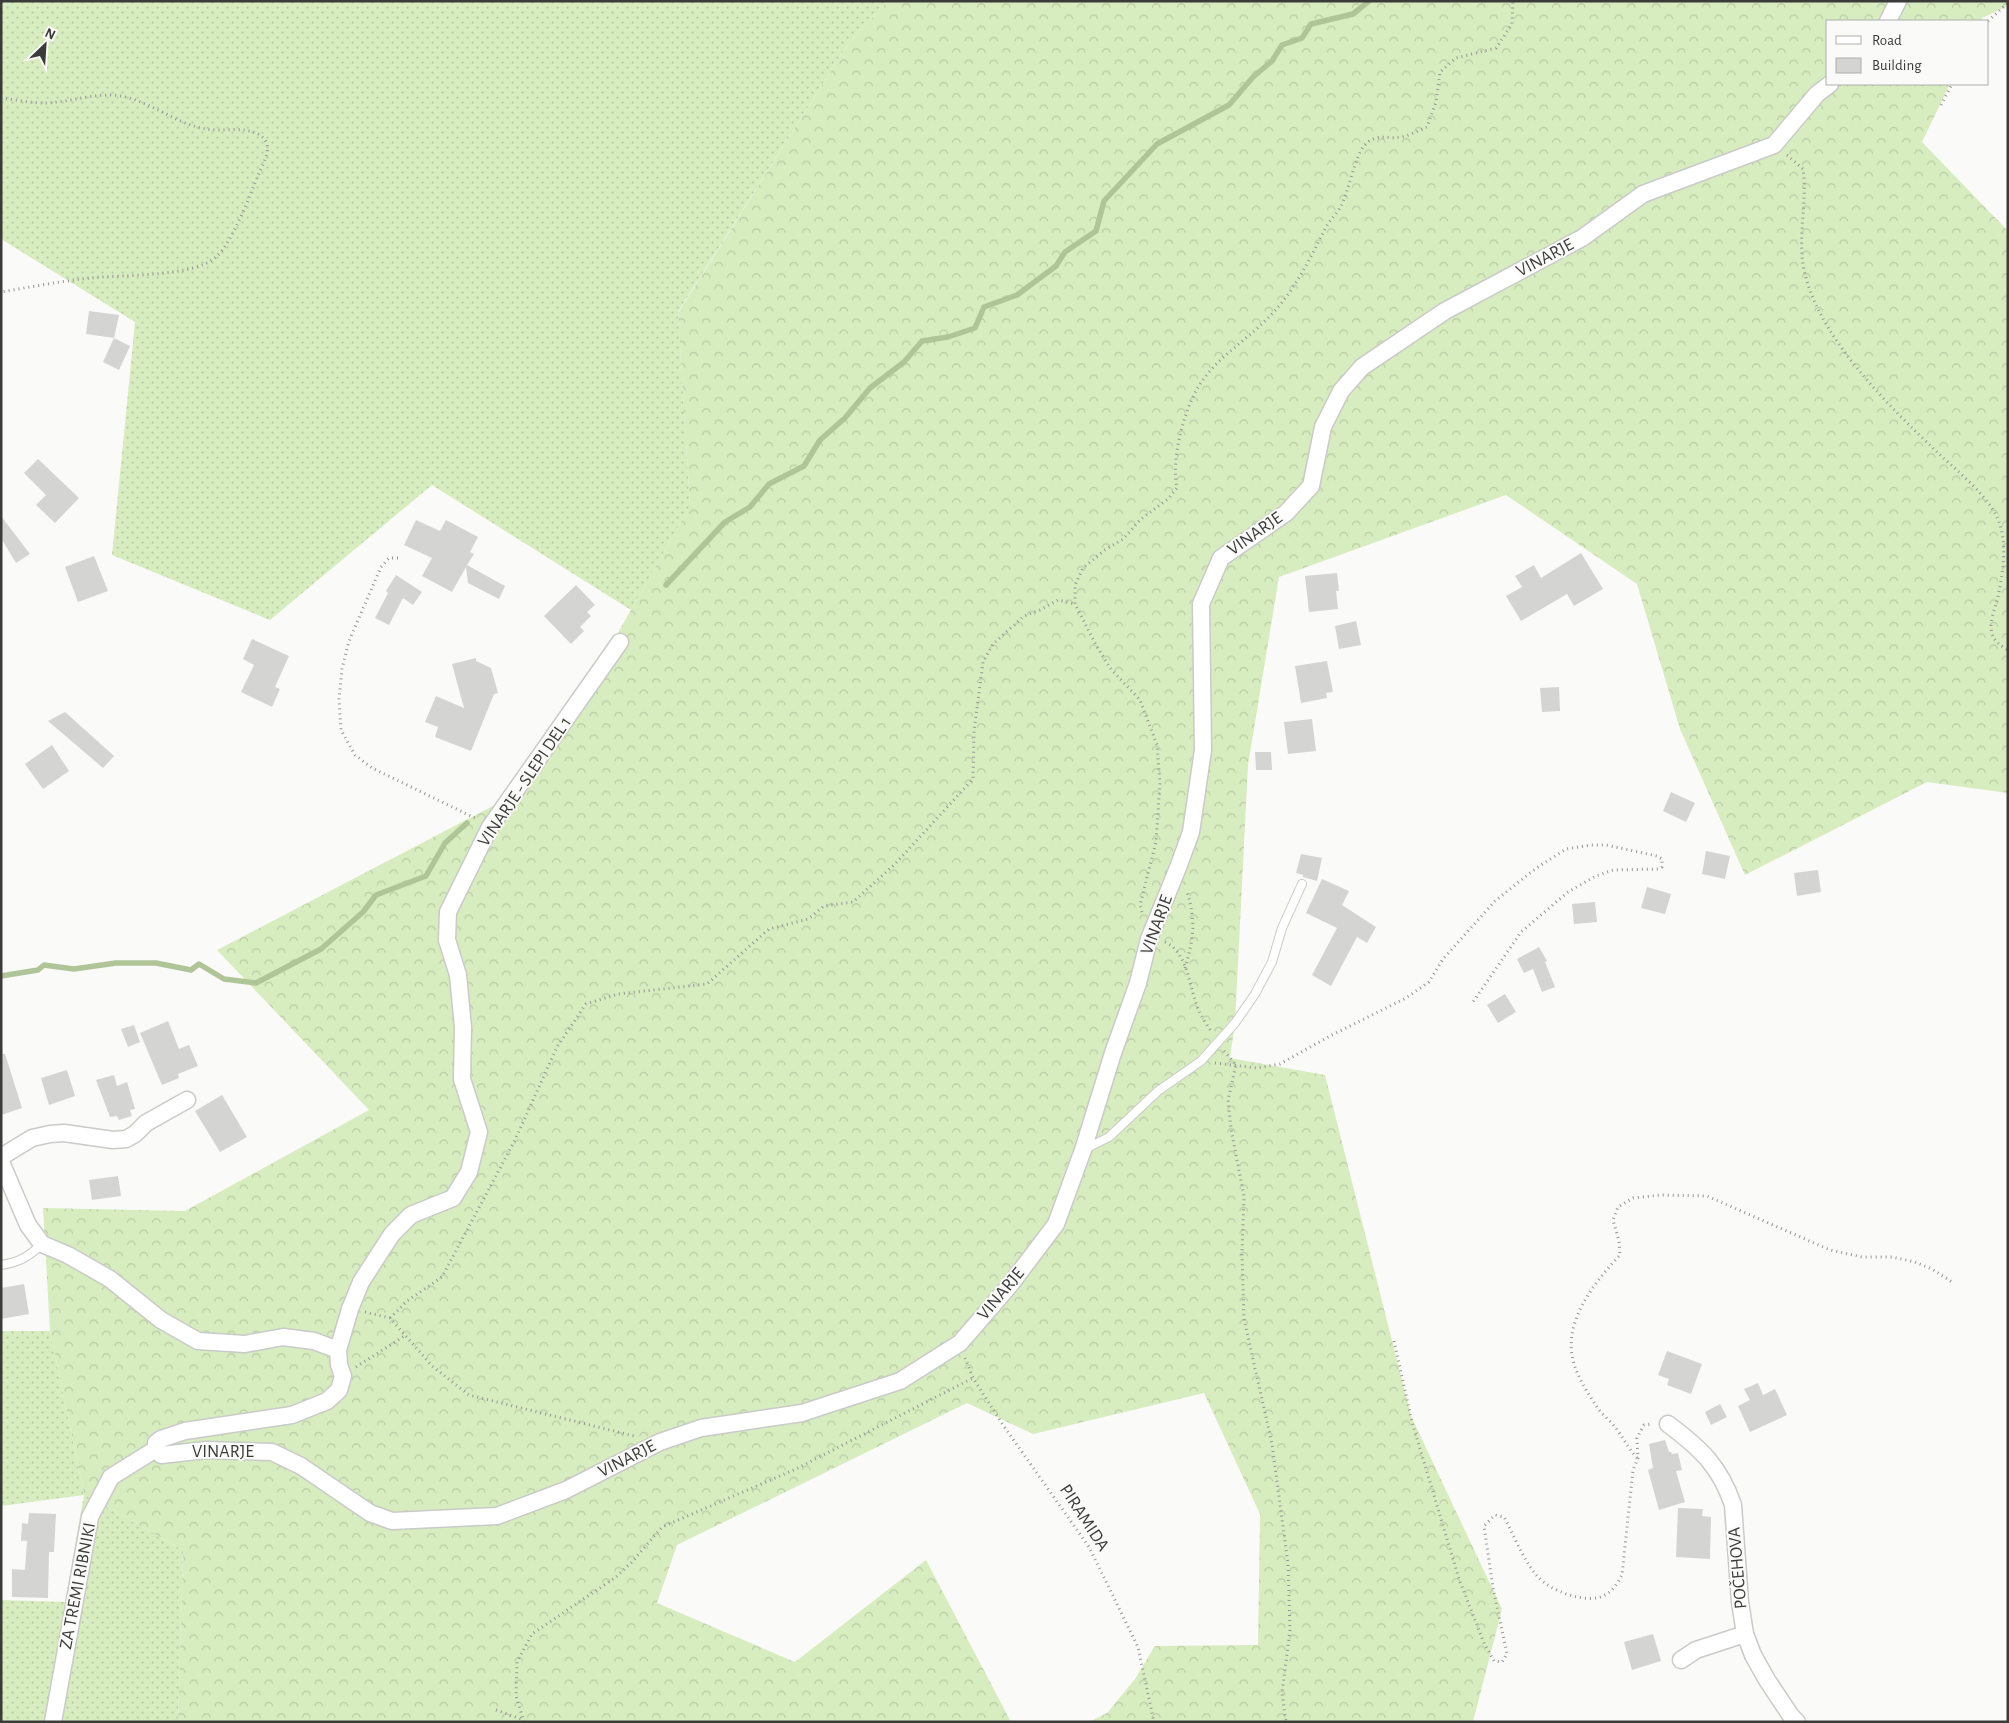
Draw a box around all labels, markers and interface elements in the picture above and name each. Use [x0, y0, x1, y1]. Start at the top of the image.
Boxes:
north arrow [20, 20, 70, 70]
legend [1826, 20, 1989, 85]
text: N [43, 26, 57, 43]
text: Road [1872, 33, 1902, 48]
text: Building [1872, 58, 1922, 73]
street label: VINARJE [1513, 235, 1577, 280]
street label: VINARJE [1224, 509, 1286, 559]
street label: VINARJE - SLEPI DEL 1 [475, 714, 575, 850]
street label: VINARJE [1138, 893, 1176, 957]
street label: VINARJE [974, 1264, 1028, 1324]
street label: VINARJE [595, 1437, 659, 1481]
street label: VINARJE [192, 1443, 254, 1461]
street label: PIRAMIDA [1056, 1481, 1112, 1555]
street label: ZA TREMI RIBNIKI [57, 1521, 99, 1651]
street label: POČEHOVA [1722, 1526, 1751, 1610]

